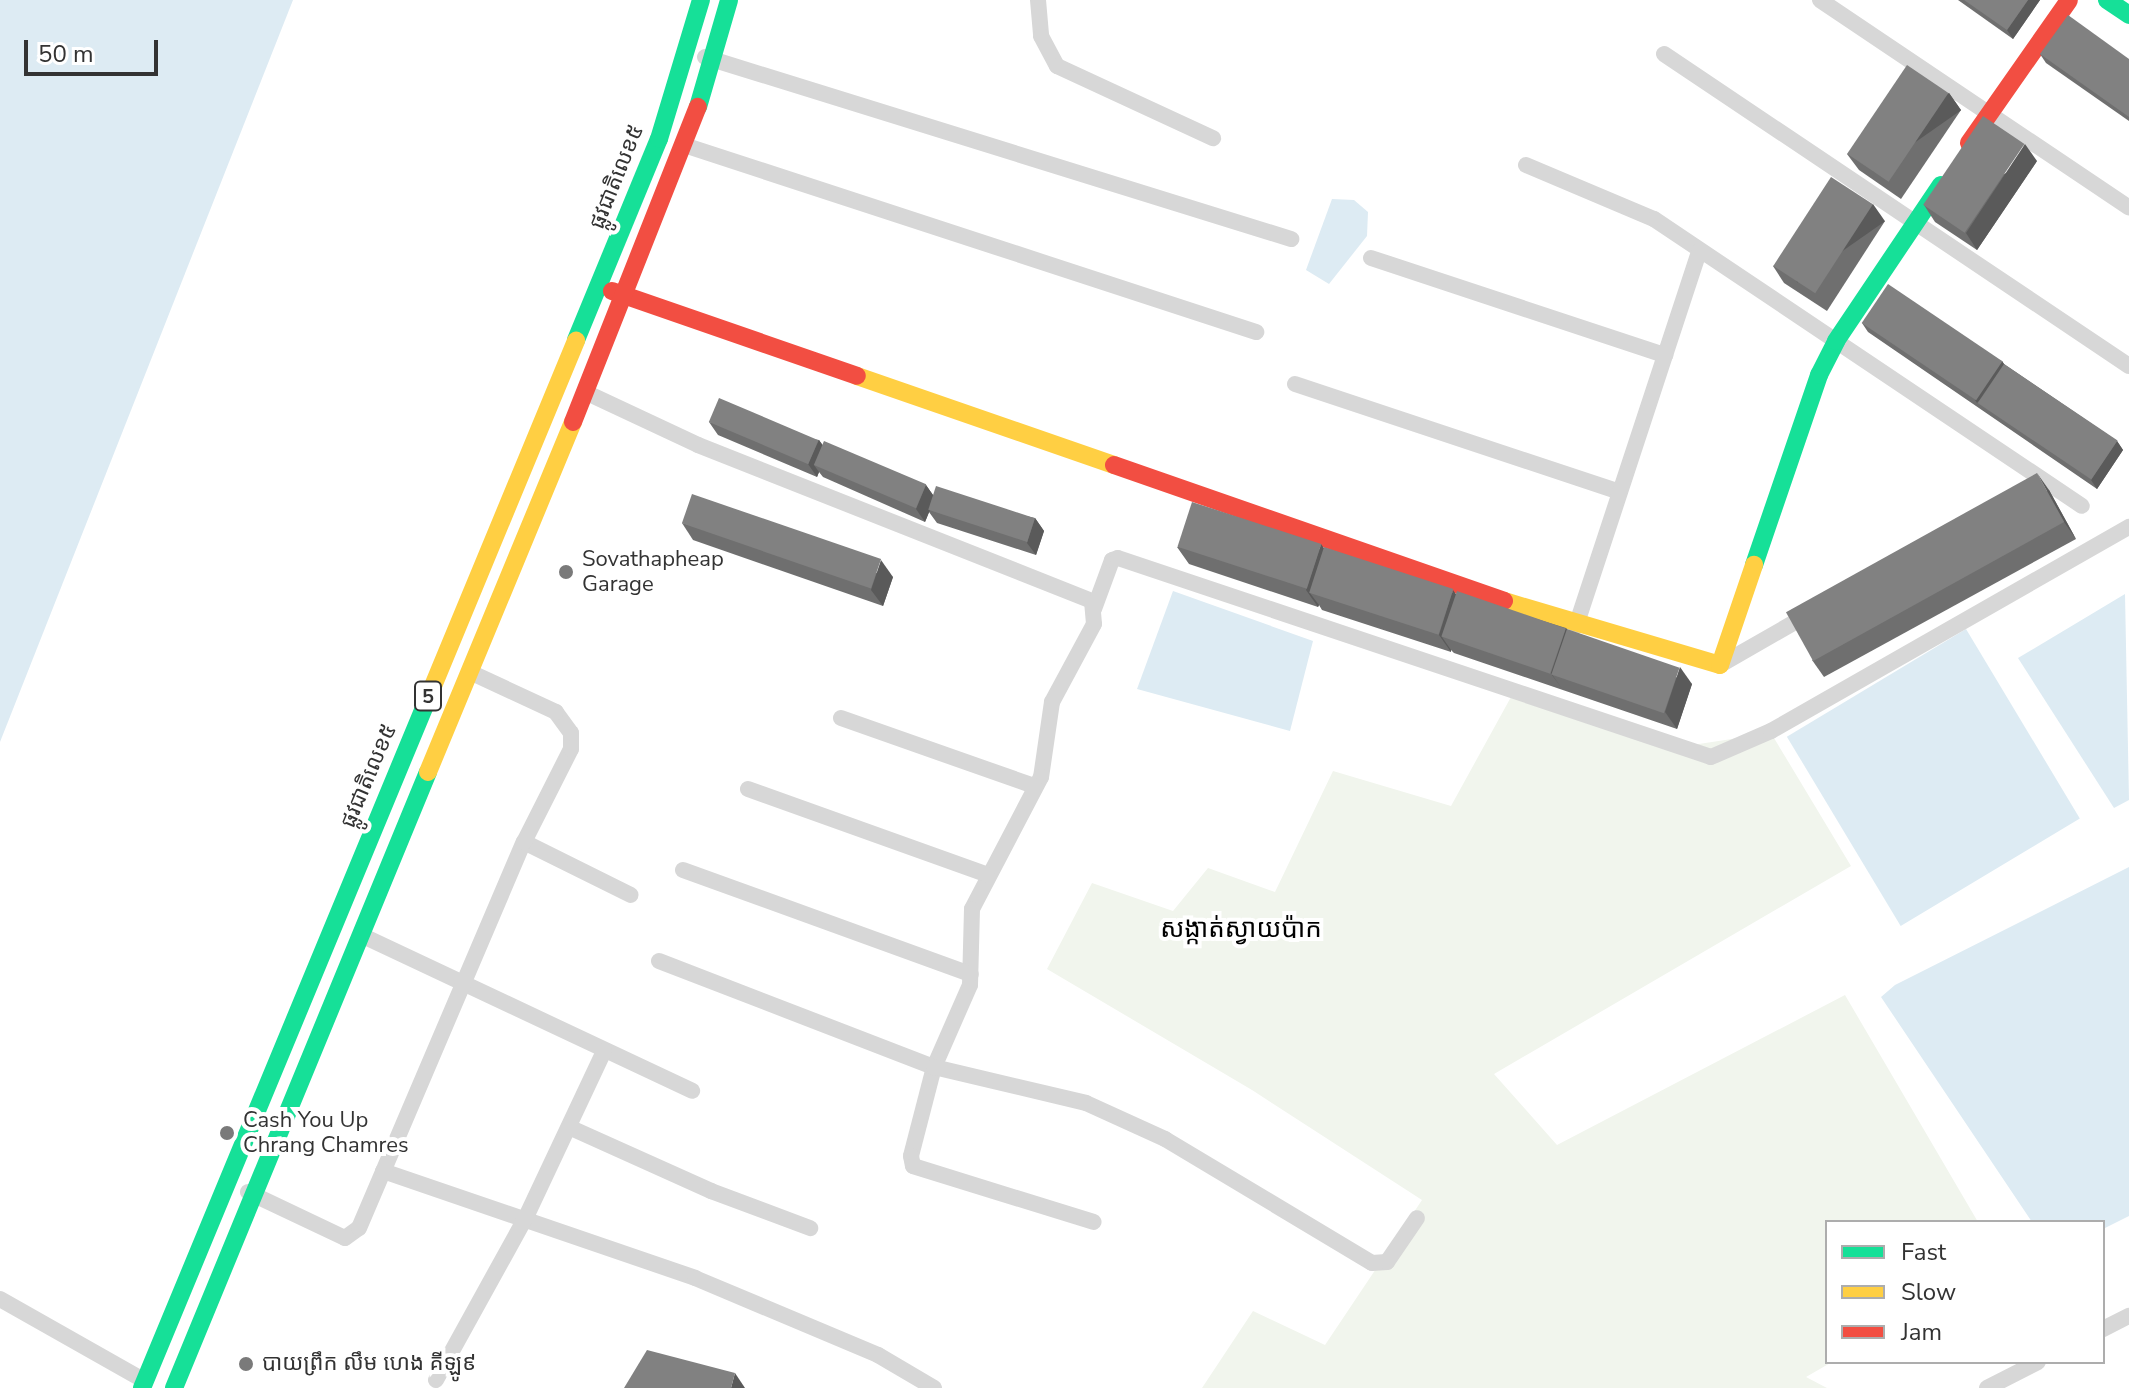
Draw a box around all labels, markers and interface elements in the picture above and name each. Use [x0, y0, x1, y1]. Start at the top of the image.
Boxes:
scale bar [28, 24, 162, 74]
text: 50 m [38, 38, 94, 70]
street label: ផ្លូវជាតិលេខ៥ [584, 121, 650, 233]
place label: Sovathapheap Garage [582, 546, 724, 598]
marker: Sovathapheap Garage [557, 563, 575, 581]
road number: 5 [414, 680, 442, 712]
street label: ផ្លូវជាតិលេខ៥ [335, 720, 403, 832]
district label: សង្កាត់ស្វាយប៉ាក [1160, 913, 1322, 945]
place label: Cash You Up Chrang Chamres [243, 1107, 409, 1158]
marker: Cash You Up Chrang Chamres [218, 1124, 236, 1142]
legend [1825, 1220, 2105, 1364]
text: Fast [1901, 1236, 1946, 1268]
text: Slow [1901, 1276, 1956, 1308]
text: Jam [1901, 1316, 1942, 1348]
place label: បាយព្រឹក លឹម ហេង គីឡូ៩ [262, 1351, 476, 1377]
marker: បាយព្រឹក លឹម ហេង គីឡូ៩ [237, 1355, 255, 1373]

